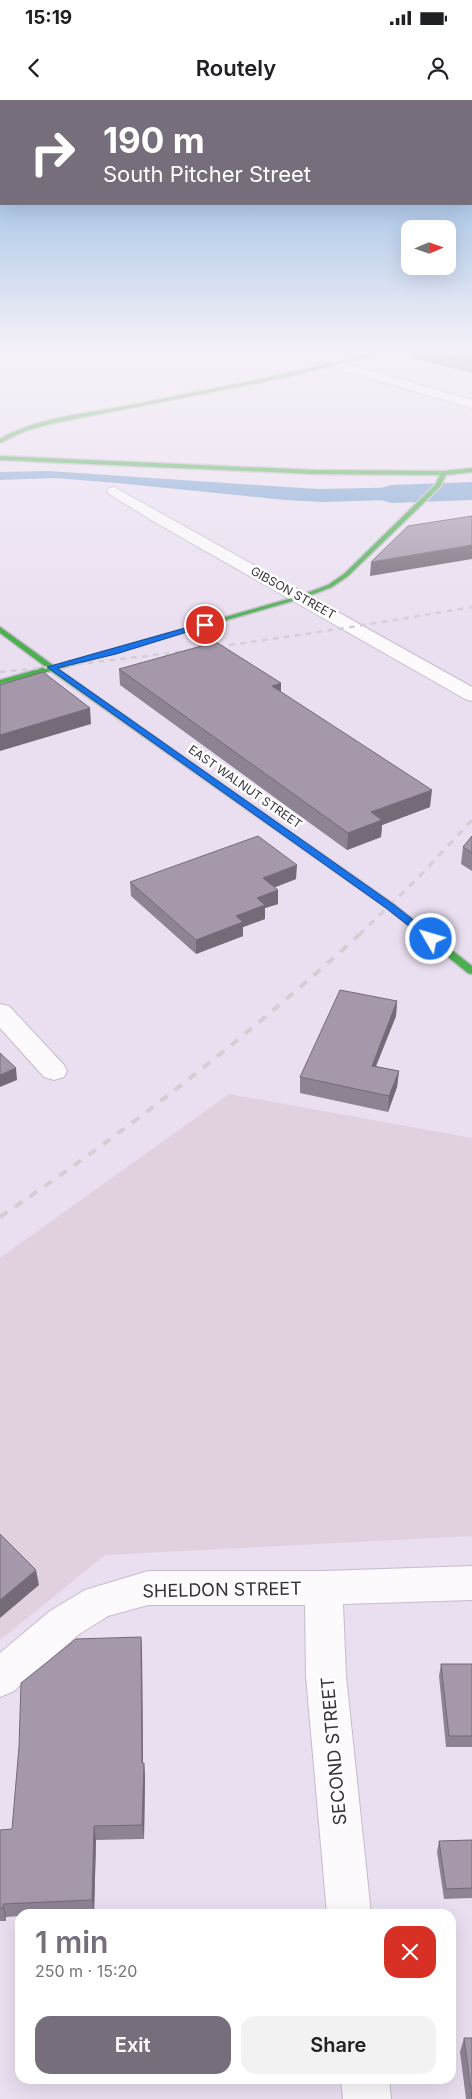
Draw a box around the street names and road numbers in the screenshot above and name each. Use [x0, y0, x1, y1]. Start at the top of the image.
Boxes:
street label: GIBSON STREET [248, 563, 338, 622]
street label: EAST WALNUT STREET [186, 742, 305, 832]
street label: SHELDON STREET [142, 1578, 302, 1601]
street label: SECOND STREET [317, 1676, 350, 1826]

